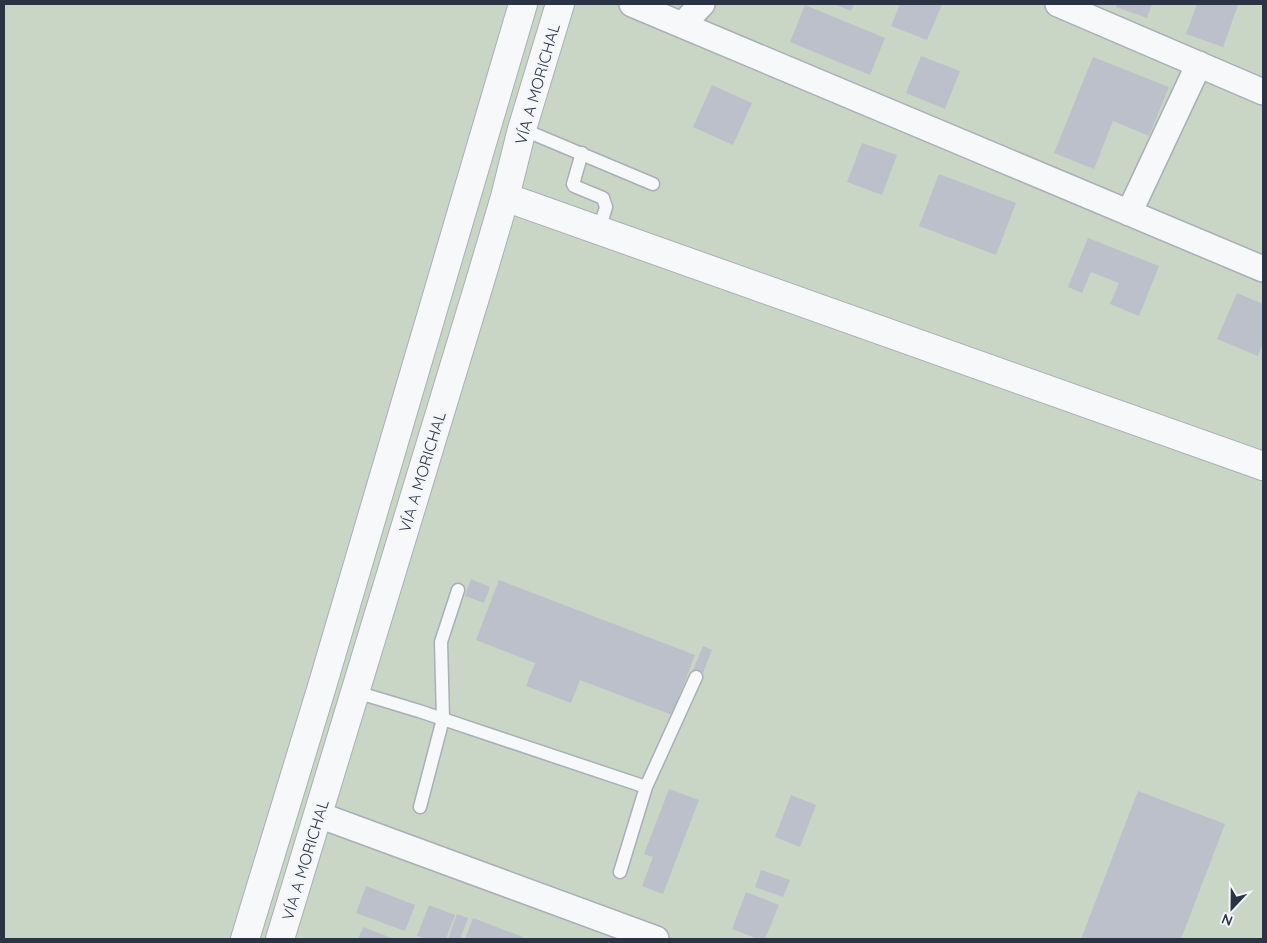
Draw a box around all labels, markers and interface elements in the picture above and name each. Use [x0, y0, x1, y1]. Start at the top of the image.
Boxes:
street label: VÍA A MORICHAL [510, 21, 564, 147]
street label: VÍA A MORICHAL [394, 409, 450, 535]
street label: VÍA A MORICHAL [277, 797, 333, 923]
north arrow [1207, 883, 1257, 933]
text: N [1219, 910, 1235, 930]

